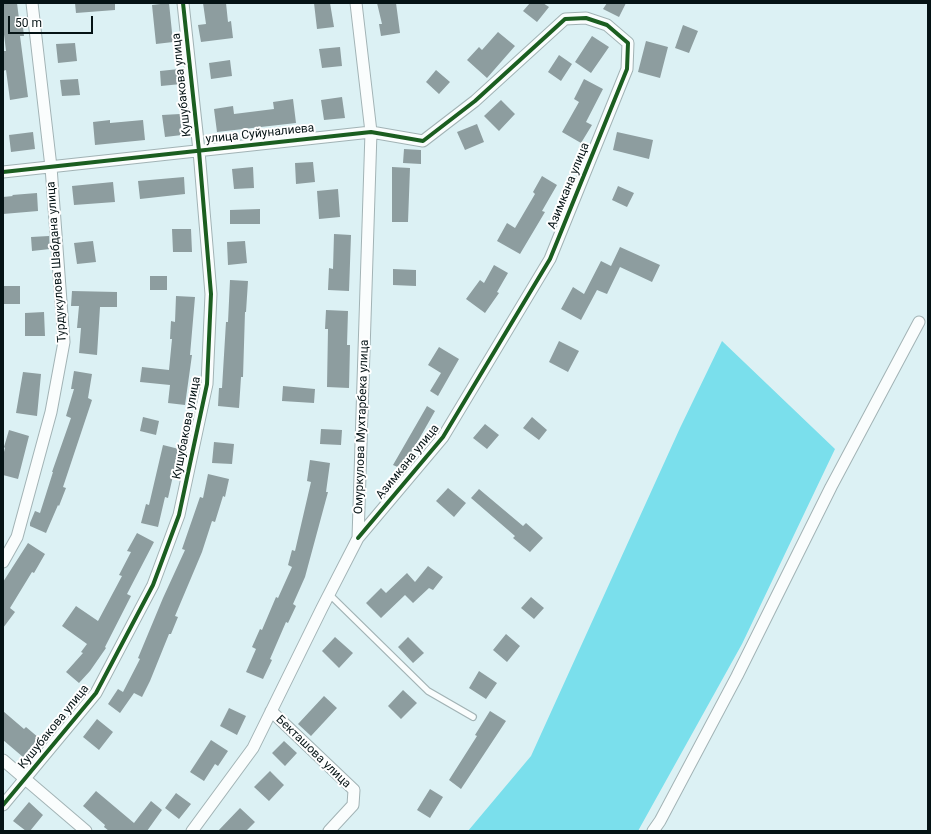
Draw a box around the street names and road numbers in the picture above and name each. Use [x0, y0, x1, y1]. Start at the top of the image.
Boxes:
street label: Кушубакова улица [169, 32, 195, 138]
street label: улица Суйуналиева [205, 121, 315, 147]
street label: Азимкана улица [545, 141, 593, 231]
street label: Турдукулова Шабдана улица [44, 181, 70, 343]
street label: Омуркулова Мухтарбека улица [352, 339, 372, 515]
street label: Кушубакова улица [170, 375, 204, 481]
street label: Азимкана улица [373, 422, 443, 502]
street label: Кушубакова улица [16, 682, 92, 772]
street label: Бекташова улица [273, 713, 353, 791]

